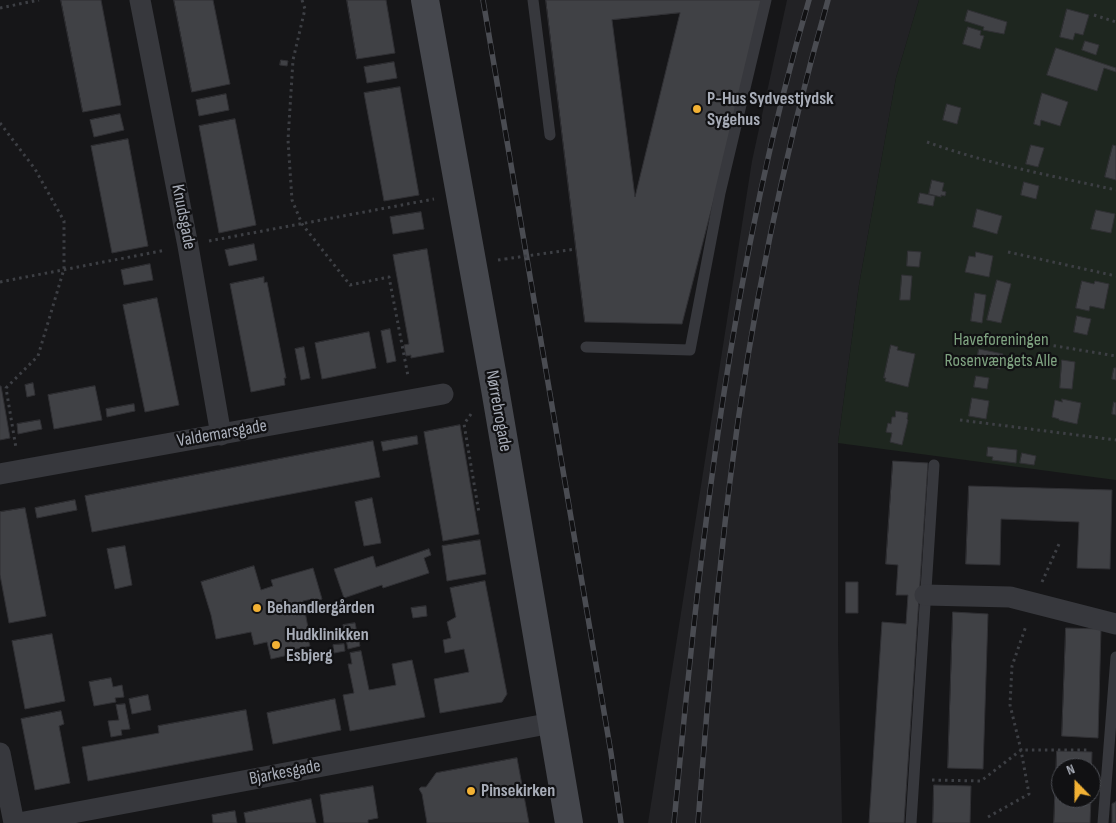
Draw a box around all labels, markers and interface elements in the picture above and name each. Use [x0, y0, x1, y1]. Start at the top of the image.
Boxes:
place label: P-Hus Sydvestjydsk Sygehus [707, 88, 834, 130]
marker: P-Hus Sydvestjydsk Sygehus [691, 103, 703, 115]
street label: Knudsgade [166, 183, 200, 251]
park label: Haveforeningen Rosenvængets Alle [945, 329, 1057, 372]
street label: Nørrebrogade [480, 369, 516, 453]
street label: Valdemarsgade [175, 415, 269, 453]
place label: Behandlergården [267, 597, 375, 619]
marker: Behandlergården [251, 602, 263, 614]
place label: Hudklinikken Esbjerg [286, 624, 369, 666]
marker: Hudklinikken Esbjerg [270, 639, 282, 651]
street label: Bjarkesgade [248, 756, 322, 790]
north arrow [1051, 758, 1101, 808]
text: N [1064, 760, 1077, 779]
place label: Pinsekirken [481, 780, 555, 802]
marker: Pinsekirken [465, 785, 477, 797]

